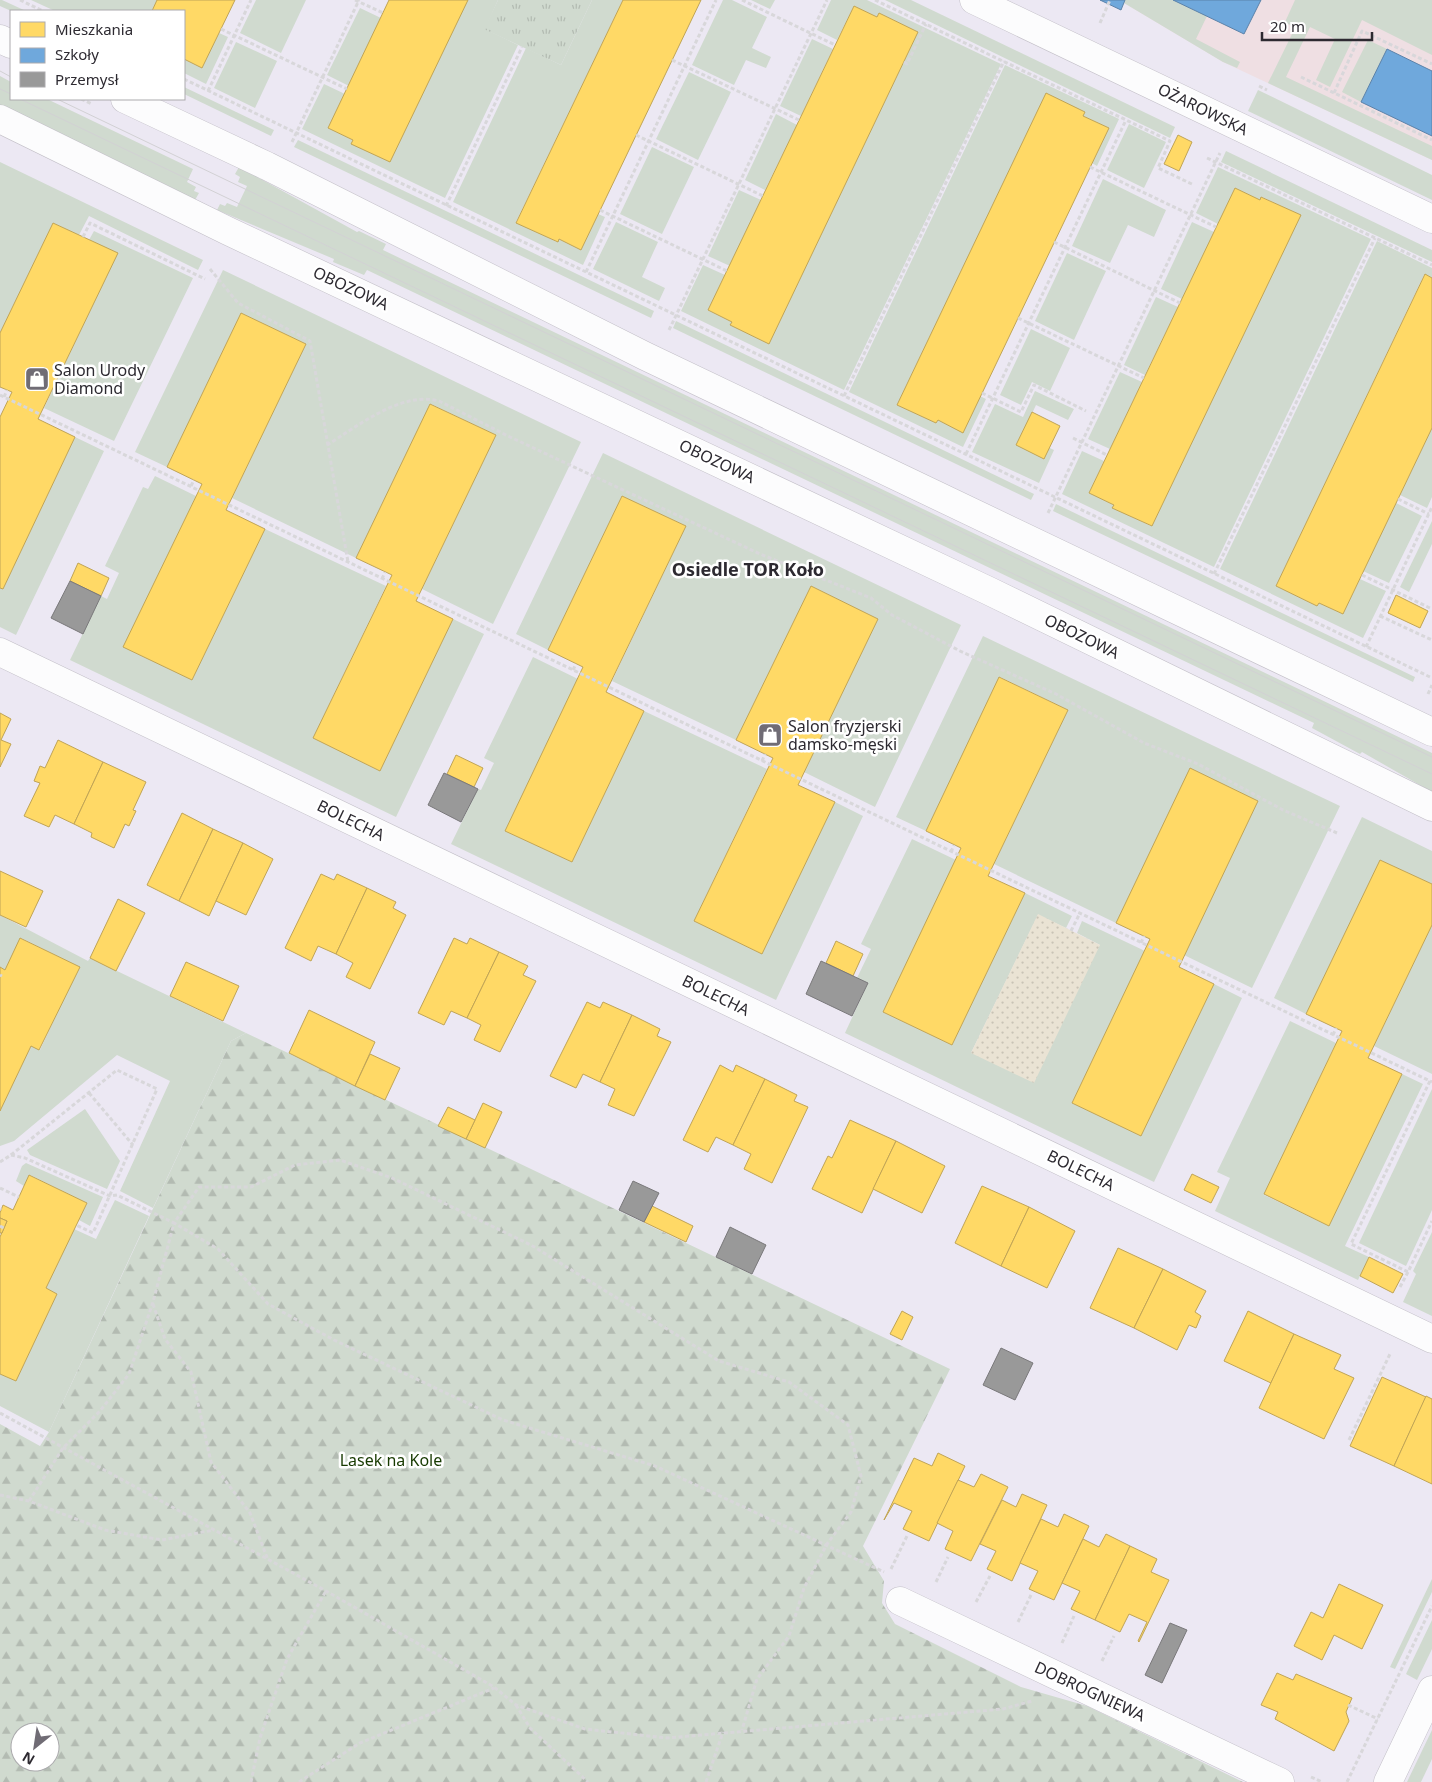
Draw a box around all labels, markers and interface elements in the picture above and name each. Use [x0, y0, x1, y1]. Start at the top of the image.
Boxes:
legend [10, 10, 185, 100]
scale bar [1262, 10, 1372, 42]
text: 20 m [1270, 16, 1305, 36]
text: Mieszkania [55, 19, 133, 39]
text: Szkoły [55, 44, 99, 64]
text: Przemysł [55, 69, 119, 89]
street label: OŻAROWSKA [1154, 78, 1252, 141]
street label: OBOZOWA [310, 261, 393, 315]
place label: Salon Urody Diamond [54, 359, 146, 399]
shop icon: Salon Urody Diamond [24, 366, 50, 392]
street label: OBOZOWA [676, 434, 759, 488]
district label: Osiedle TOR Koło [672, 557, 824, 581]
street label: OBOZOWA [1041, 608, 1124, 664]
place label: Salon fryzjerski damsko-męski [788, 715, 902, 755]
shop icon: Salon fryzjerski damsko-męski [757, 722, 783, 748]
street label: BOLECHA [314, 794, 389, 846]
street label: BOLECHA [679, 969, 754, 1021]
street label: BOLECHA [1044, 1144, 1119, 1196]
park label: Lasek na Kole [340, 1449, 442, 1471]
street label: DOBROGNIEWA [1031, 1656, 1150, 1727]
north arrow [10, 1722, 60, 1772]
text: N [19, 1748, 38, 1770]

